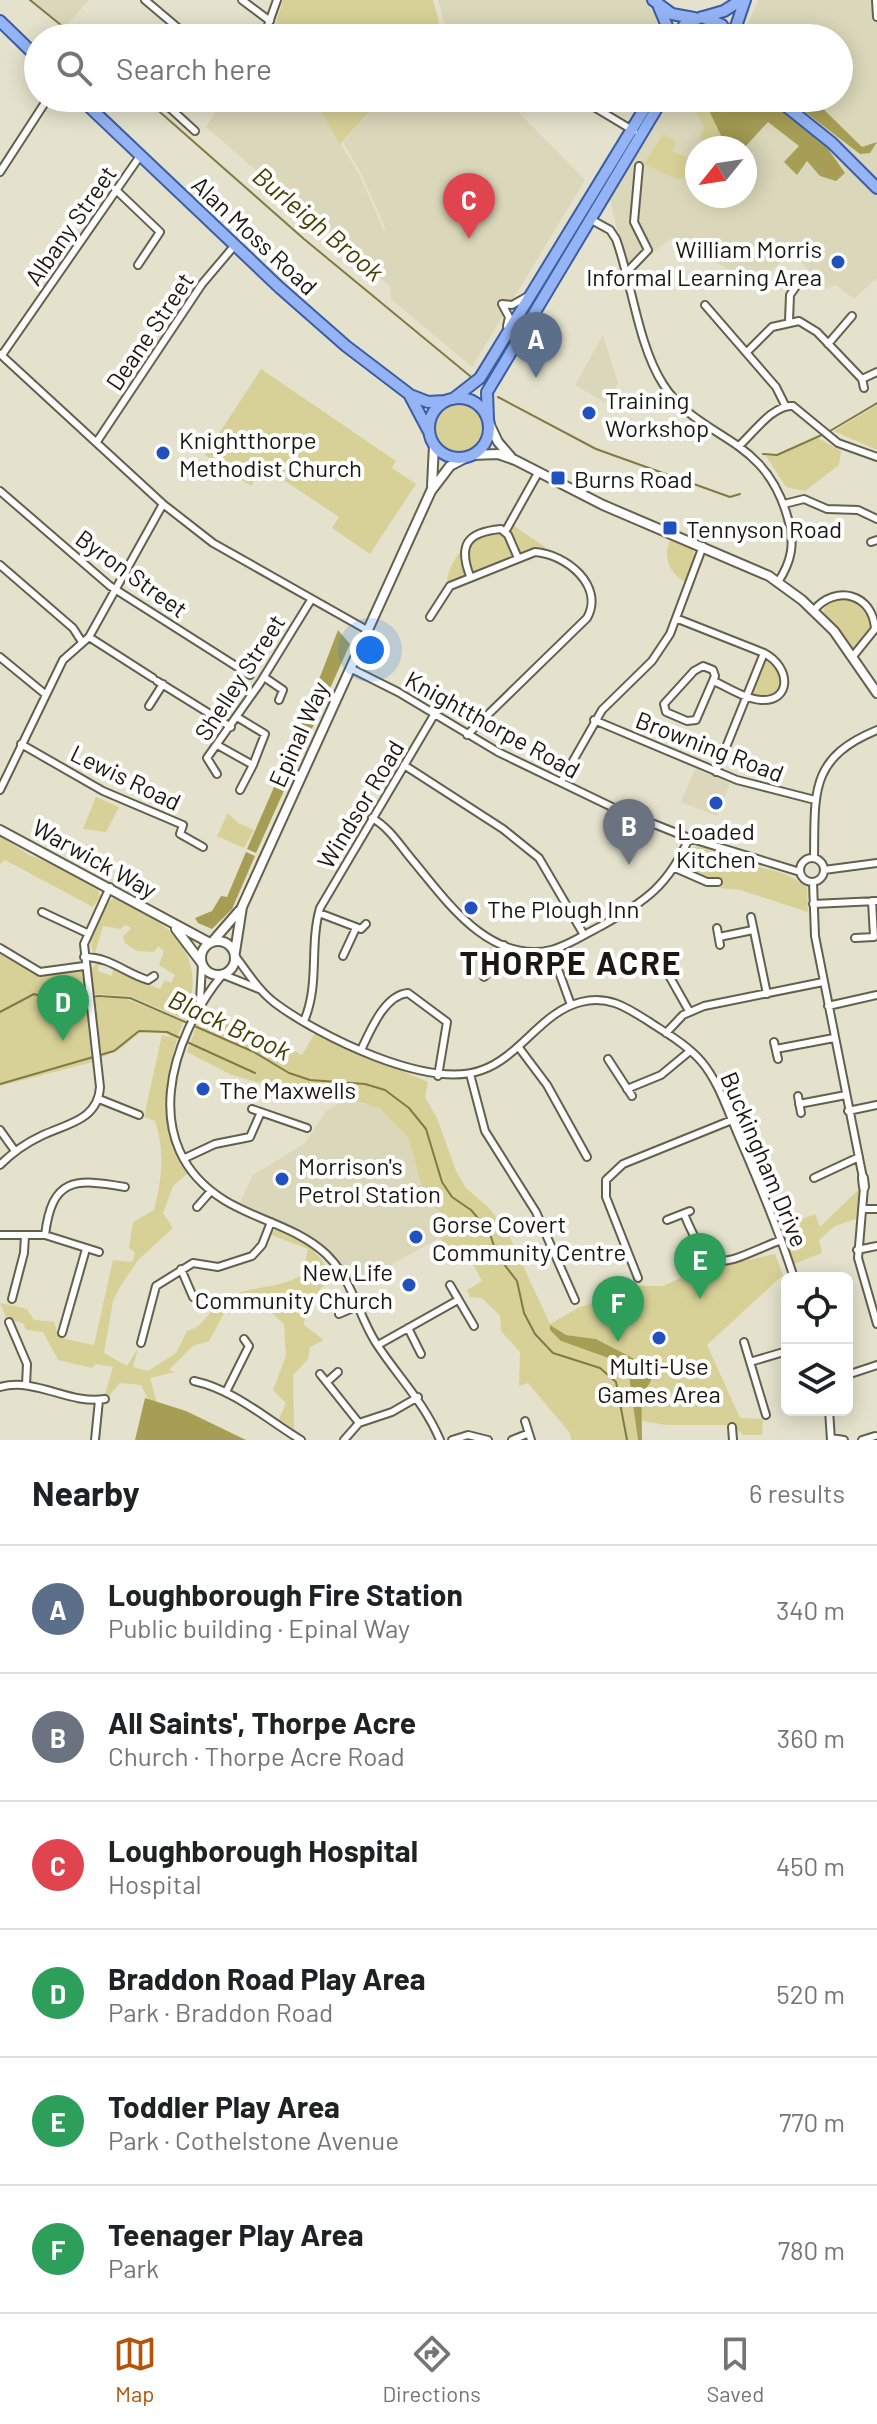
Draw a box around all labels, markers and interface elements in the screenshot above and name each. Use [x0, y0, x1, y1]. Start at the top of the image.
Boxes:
search box [24, 24, 853, 112]
icon: search [52, 46, 96, 90]
text: Search here [116, 50, 272, 86]
north arrow [685, 136, 757, 208]
water label: Burleigh Brook [247, 159, 391, 287]
street label: Albany Street [18, 160, 122, 290]
street label: Alan Moss Road [186, 170, 324, 300]
pin: C [443, 173, 495, 239]
place label: William Morris Informal Learning Area [586, 234, 822, 291]
marker: William Morris Informal Learning Area [829, 253, 847, 271]
street label: Deane Street [99, 267, 199, 395]
pin: A [510, 312, 562, 378]
place label: Training Workshop [605, 385, 709, 442]
marker: Training Workshop [580, 404, 598, 422]
place label: Knightthorpe Methodist Church [179, 425, 362, 482]
marker: Knightthorpe Methodist Church [154, 444, 172, 462]
place label: Burns Road [574, 464, 693, 493]
marker: Burns Road [549, 469, 567, 487]
place label: Tennyson Road [686, 514, 842, 543]
marker: Tennyson Road [661, 519, 679, 537]
street label: Byron Street [71, 523, 193, 623]
street label: Shelley Street [187, 609, 291, 745]
your location [350, 630, 390, 670]
street label: Knightthorpe Road [401, 664, 585, 784]
street label: Epinal Way [262, 677, 334, 791]
street label: Browning Road [632, 704, 788, 788]
street label: Windsor Road [310, 735, 410, 873]
street label: Lewis Road [66, 738, 186, 816]
marker: Loaded Kitchen [707, 794, 725, 812]
pin: B [603, 799, 655, 865]
street label: Warwick Way [28, 812, 162, 904]
place label: Loaded Kitchen [676, 816, 756, 873]
place label: The Plough Inn [487, 894, 639, 923]
marker: The Plough Inn [462, 899, 480, 917]
district label: THORPE ACRE [459, 943, 683, 981]
pin: D [37, 975, 89, 1041]
water label: Black Brook [164, 982, 296, 1066]
street label: Buckingham Drive [715, 1067, 815, 1251]
place label: The Maxwells [219, 1075, 356, 1104]
marker: The Maxwells [194, 1080, 212, 1098]
place label: Morrison's Petrol Station [298, 1151, 441, 1208]
marker: Morrison's Petrol Station [273, 1170, 291, 1188]
place label: Gorse Covert Community Centre [432, 1209, 626, 1266]
marker: Gorse Covert Community Centre [407, 1228, 425, 1246]
pin: E [674, 1233, 726, 1299]
place label: New Life Community Church [195, 1257, 393, 1314]
map controls [781, 1272, 853, 1416]
button: locate [781, 1272, 853, 1344]
marker: New Life Community Church [400, 1276, 418, 1294]
pin: F [592, 1276, 644, 1342]
marker: Multi-Use Games Area [650, 1329, 668, 1347]
button: layers [781, 1344, 853, 1416]
place label: Multi-Use Games Area [597, 1351, 721, 1408]
text: Nearby [32, 1472, 140, 1513]
text: 6 results [749, 1477, 845, 1508]
text: Loughborough Fire Station [108, 1576, 463, 1612]
text: A [49, 1594, 67, 1625]
text: 340 m [776, 1594, 845, 1625]
text: Public building · Epinal Way [108, 1612, 410, 1643]
text: All Saints', Thorpe Acre [108, 1704, 416, 1740]
text: B [50, 1722, 66, 1753]
text: 360 m [777, 1722, 845, 1753]
text: Church · Thorpe Acre Road [108, 1740, 405, 1771]
text: Loughborough Hospital [108, 1832, 418, 1868]
text: C [50, 1850, 66, 1881]
text: 450 m [776, 1850, 845, 1881]
text: Hospital [108, 1868, 201, 1899]
text: Braddon Road Play Area [108, 1960, 426, 1996]
text: D [50, 1978, 66, 2009]
text: 520 m [776, 1978, 845, 2009]
text: Park · Braddon Road [108, 1996, 333, 2027]
text: Toddler Play Area [108, 2088, 340, 2124]
text: E [50, 2106, 66, 2137]
text: 770 m [779, 2106, 845, 2137]
text: Park · Cothelstone Avenue [108, 2124, 399, 2155]
text: Teenager Play Area [108, 2216, 364, 2252]
text: F [51, 2234, 65, 2265]
text: 780 m [778, 2234, 845, 2265]
text: Park [108, 2252, 159, 2283]
tab: Map [113, 2332, 157, 2406]
tab: Directions [382, 2332, 481, 2406]
tab: Saved [706, 2332, 764, 2406]

